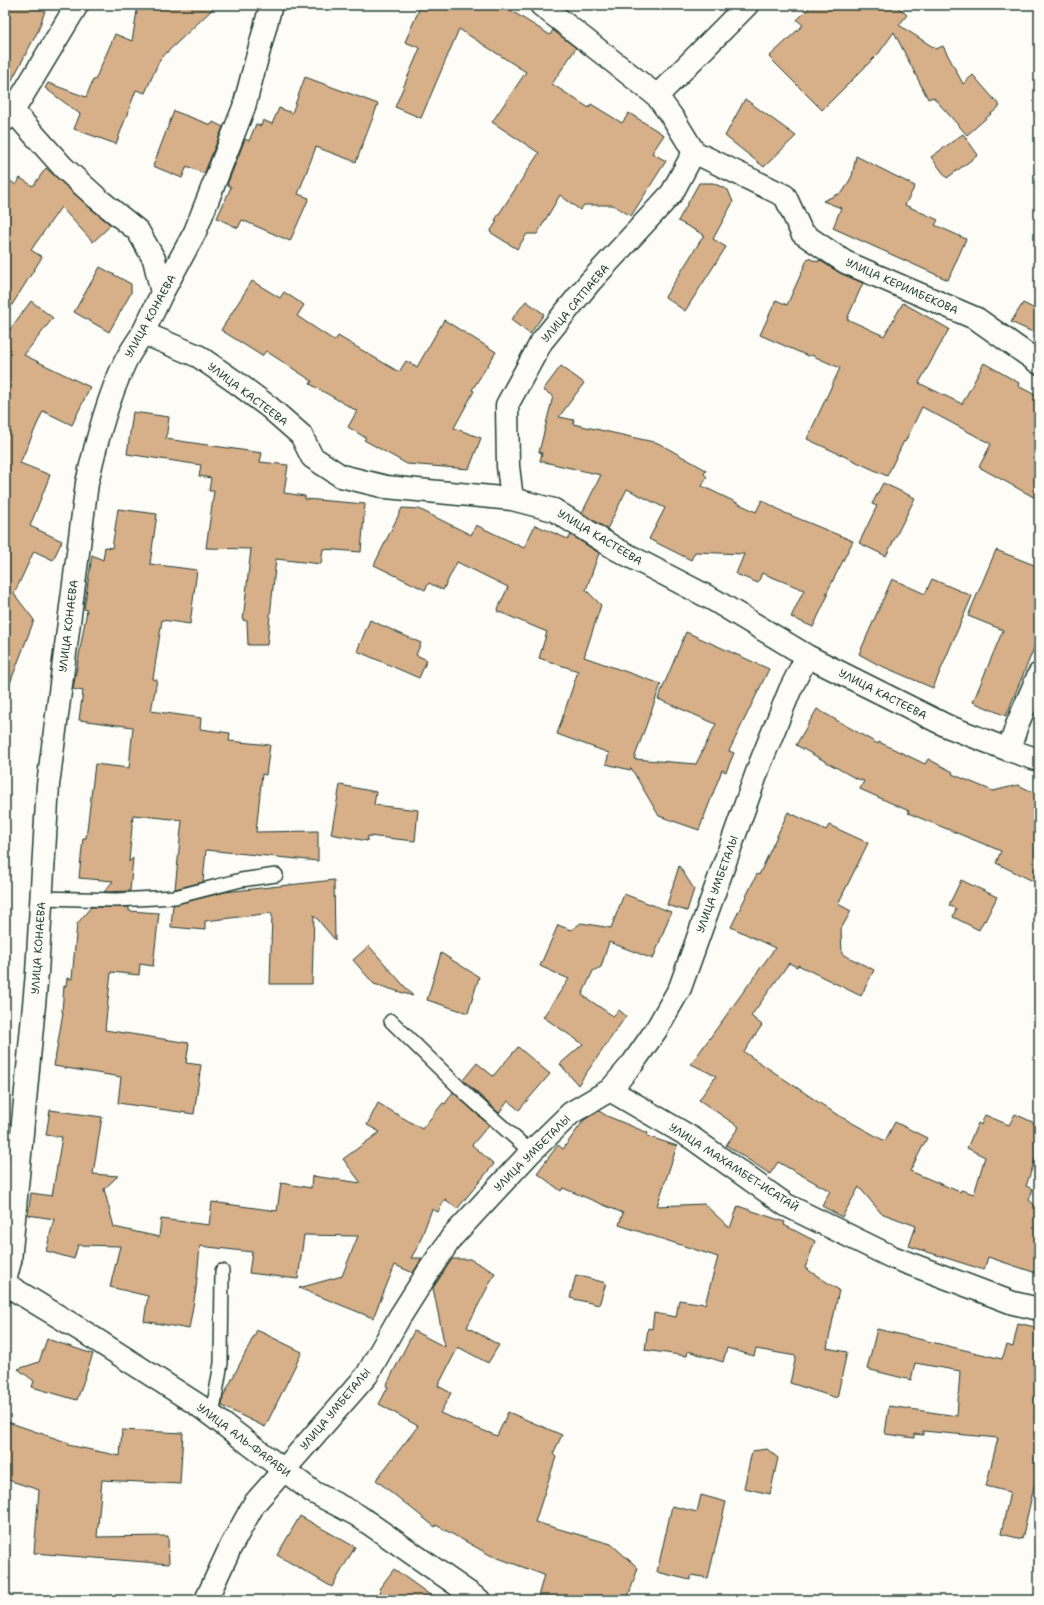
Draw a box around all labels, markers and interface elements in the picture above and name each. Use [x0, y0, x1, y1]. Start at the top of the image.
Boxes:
street label: УЛИЦА КЕРИМБЕКОВА [843, 255, 961, 318]
street label: УЛИЦА САТПАЕВА [538, 261, 613, 346]
street label: УЛИЦА КОНАЕВА [121, 272, 180, 360]
street label: УЛИЦА КАСТЕЕВА [205, 359, 291, 430]
street label: УЛИЦА КАСТЕЕВА [554, 506, 645, 569]
street label: УЛИЦА КОНАЕВА [55, 579, 82, 673]
street label: УЛИЦА КАСТЕЕВА [836, 666, 929, 723]
street label: УЛИЦА УМБЕТАЛЫ [693, 833, 742, 935]
street label: УЛИЦА КОНАЕВА [28, 901, 49, 995]
street label: УЛИЦА УМБЕТАЛЫ [491, 1112, 574, 1195]
street label: УЛИЦА МАХАМБЕТ-ИСАТАЙ [666, 1119, 802, 1215]
street label: УЛИЦА УМБЕТАЛЫ [297, 1365, 374, 1453]
street label: УЛИЦА АЛЬ-ФАРАБИ [194, 1400, 294, 1481]

